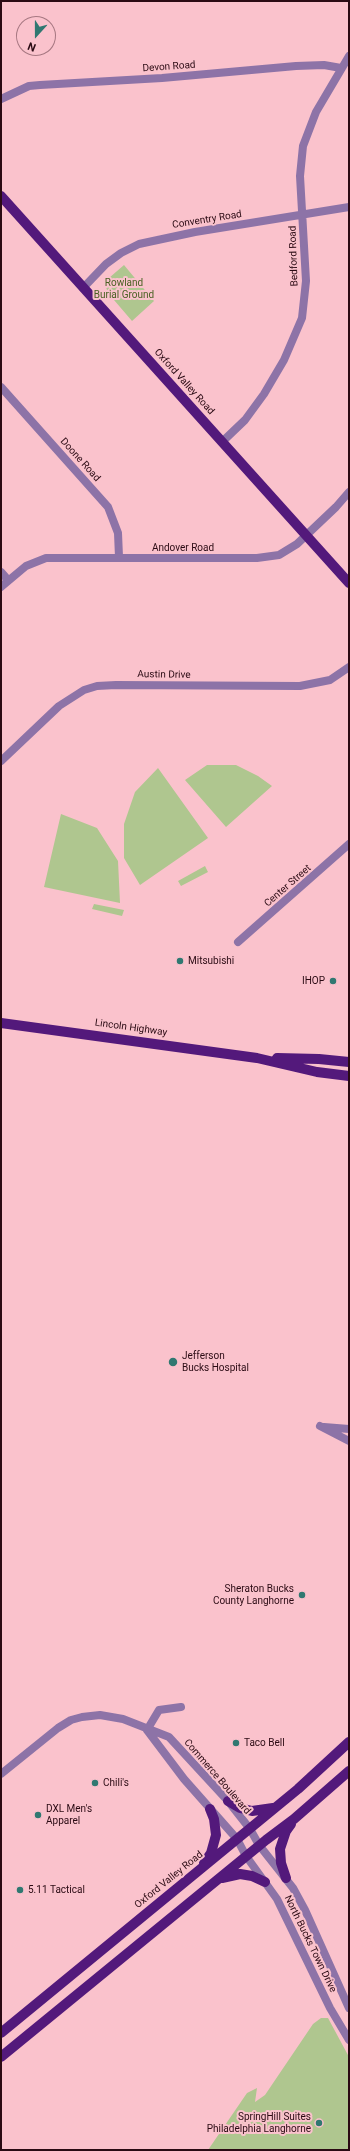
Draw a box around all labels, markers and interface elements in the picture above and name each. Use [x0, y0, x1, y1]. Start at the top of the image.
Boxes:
north arrow [16, 16, 56, 56]
text: N [26, 39, 38, 54]
street label: Devon Road [142, 59, 196, 75]
street label: Conventry Road [171, 209, 243, 231]
street label: Bedford Road [287, 225, 301, 287]
park label: Rowland Burial Ground [94, 277, 154, 300]
street label: Oxford Valley Road [151, 347, 217, 417]
street label: Doone Road [57, 436, 103, 484]
street label: Andover Road [152, 542, 214, 554]
street label: Austin Drive [137, 669, 191, 681]
street label: Center Street [262, 862, 314, 910]
place label: Mitsubishi [188, 955, 234, 967]
marker: Mitsubishi [175, 956, 185, 966]
place label: IHOP [302, 975, 325, 987]
marker: IHOP [328, 976, 338, 986]
street label: Lincoln Highway [94, 1017, 168, 1039]
place label: Jefferson Bucks Hospital [182, 1350, 249, 1374]
marker: Jefferson Bucks Hospital [167, 1356, 179, 1368]
place label: Sheraton Bucks County Langhorne [213, 1583, 294, 1606]
marker: Sheraton Bucks County Langhorne [297, 1590, 307, 1600]
street label: Commerce Boulevard [181, 1737, 253, 1817]
place label: Taco Bell [244, 1737, 285, 1749]
marker: Taco Bell [231, 1738, 241, 1748]
place label: Chili's [103, 1777, 129, 1789]
marker: Chili's [90, 1778, 100, 1788]
place label: DXL Men's Apparel [46, 1803, 92, 1826]
marker: DXL Men's Apparel [33, 1810, 43, 1820]
street label: Oxford Valley Road [132, 1849, 206, 1911]
place label: 5.11 Tactical [28, 1884, 85, 1896]
marker: 5.11 Tactical [15, 1885, 25, 1895]
street label: North Bucks Town Drive [281, 1893, 339, 1995]
place label: SpringHill Suites Philadelphia Langhorne [207, 2111, 311, 2134]
marker: SpringHill Suites Philadelphia Langhorne [314, 2118, 324, 2128]

